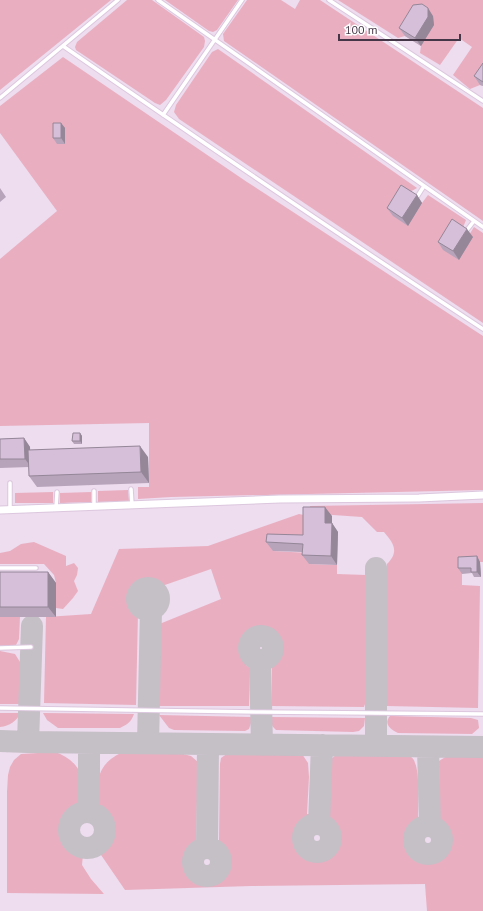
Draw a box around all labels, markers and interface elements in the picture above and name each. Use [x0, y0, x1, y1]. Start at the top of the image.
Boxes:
scale bar [339, 16, 460, 42]
text: 100 m [345, 22, 378, 37]

